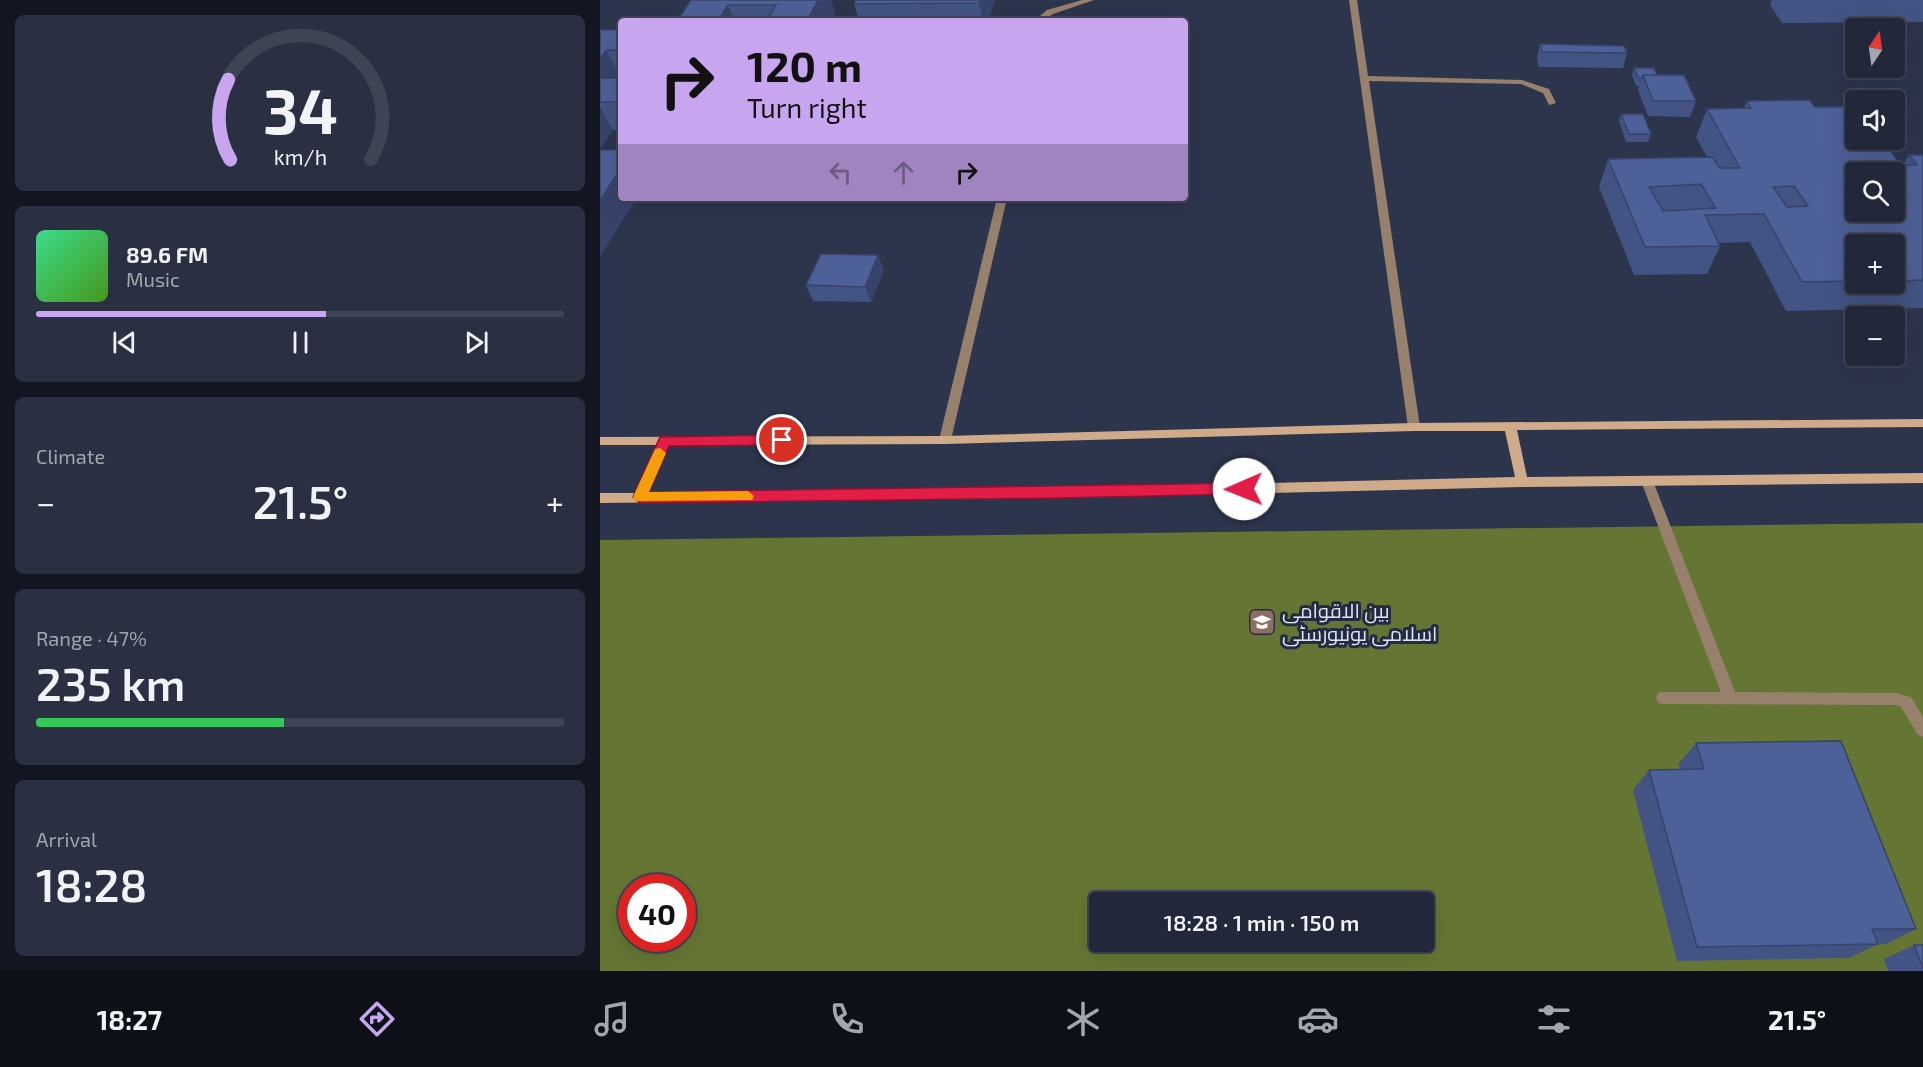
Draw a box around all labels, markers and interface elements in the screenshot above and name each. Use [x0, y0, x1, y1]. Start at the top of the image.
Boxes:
north arrow [1845, 18, 1905, 78]
map controls [1845, 18, 1905, 366]
text: 120 m [747, 40, 862, 90]
icon: right [648, 42, 726, 120]
text: 34 [262, 72, 338, 147]
button: sound [1845, 90, 1905, 150]
text: Turn right [747, 91, 867, 123]
text: km/h [273, 144, 327, 169]
icon: left [824, 156, 857, 189]
icon: ahead [887, 156, 920, 189]
icon: right [950, 156, 983, 189]
button: search [1845, 162, 1905, 222]
button: + [1845, 234, 1905, 294]
text: 89.6 FM [126, 241, 208, 267]
text: Music [126, 267, 180, 291]
button: − [1845, 306, 1905, 366]
icon: previous [108, 326, 141, 359]
icon: pause [284, 326, 317, 359]
icon: next [460, 326, 493, 359]
pin [756, 414, 807, 465]
icon: arrive [765, 423, 798, 456]
text: Climate [36, 444, 105, 468]
position arrow [1212, 457, 1276, 521]
text: 21.5° [253, 474, 348, 528]
text: − [36, 482, 55, 522]
text: + [546, 482, 564, 522]
place label: بین الاقوامی اسلامی یونیورسٹی [1282, 598, 1437, 647]
school or university icon: بین الاقوامی اسلامی یونیورسٹی [1247, 607, 1277, 637]
text: Range · 47% [36, 626, 147, 650]
text: 235 km [36, 656, 185, 710]
text: Arrival [36, 827, 97, 851]
text: 18:28 [36, 857, 147, 911]
speed limit sign: 40 [618, 874, 696, 952]
text: 18:28 · 1 min · 150 m [1164, 909, 1359, 935]
icon: directions [356, 998, 398, 1040]
icon: music [591, 998, 633, 1040]
icon: phone [826, 998, 868, 1040]
icon: climate [1062, 998, 1104, 1040]
icon: car [1297, 998, 1339, 1040]
icon: filters [1533, 998, 1575, 1040]
text: 18:27 [97, 1003, 162, 1035]
text: 21.5° [1768, 1003, 1826, 1035]

